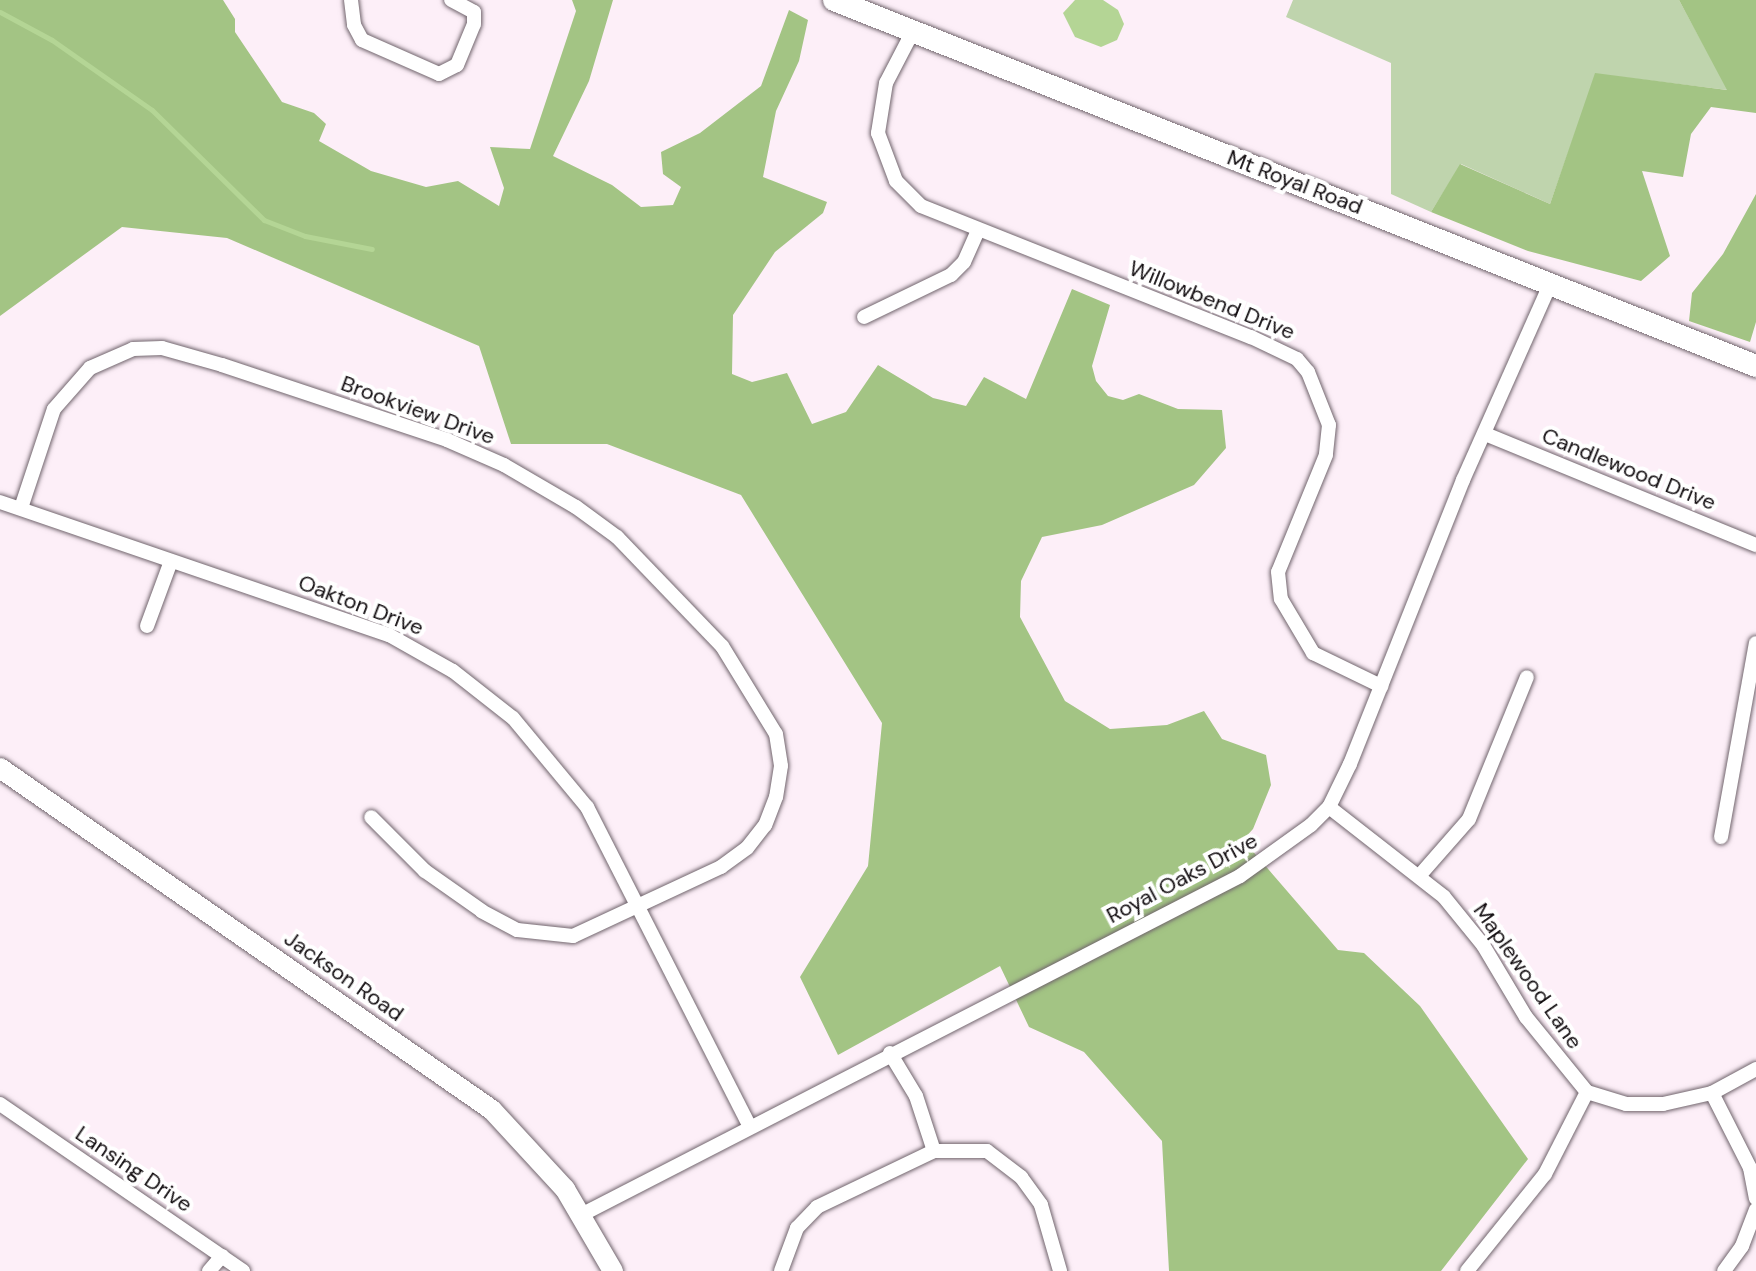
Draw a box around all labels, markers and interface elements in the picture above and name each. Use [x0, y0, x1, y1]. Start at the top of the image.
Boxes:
street label: Mt Royal Road [1223, 144, 1367, 220]
street label: Willowbend Drive [1125, 255, 1299, 345]
street label: Brookview Drive [337, 370, 499, 450]
street label: Candlewood Drive [1538, 422, 1720, 516]
street label: Oakton Drive [295, 569, 427, 641]
street label: Royal Oaks Drive [1102, 827, 1262, 929]
street label: Maplewood Lane [1468, 898, 1588, 1054]
street label: Jackson Road [279, 925, 409, 1027]
street label: Lansing Drive [71, 1120, 197, 1218]

